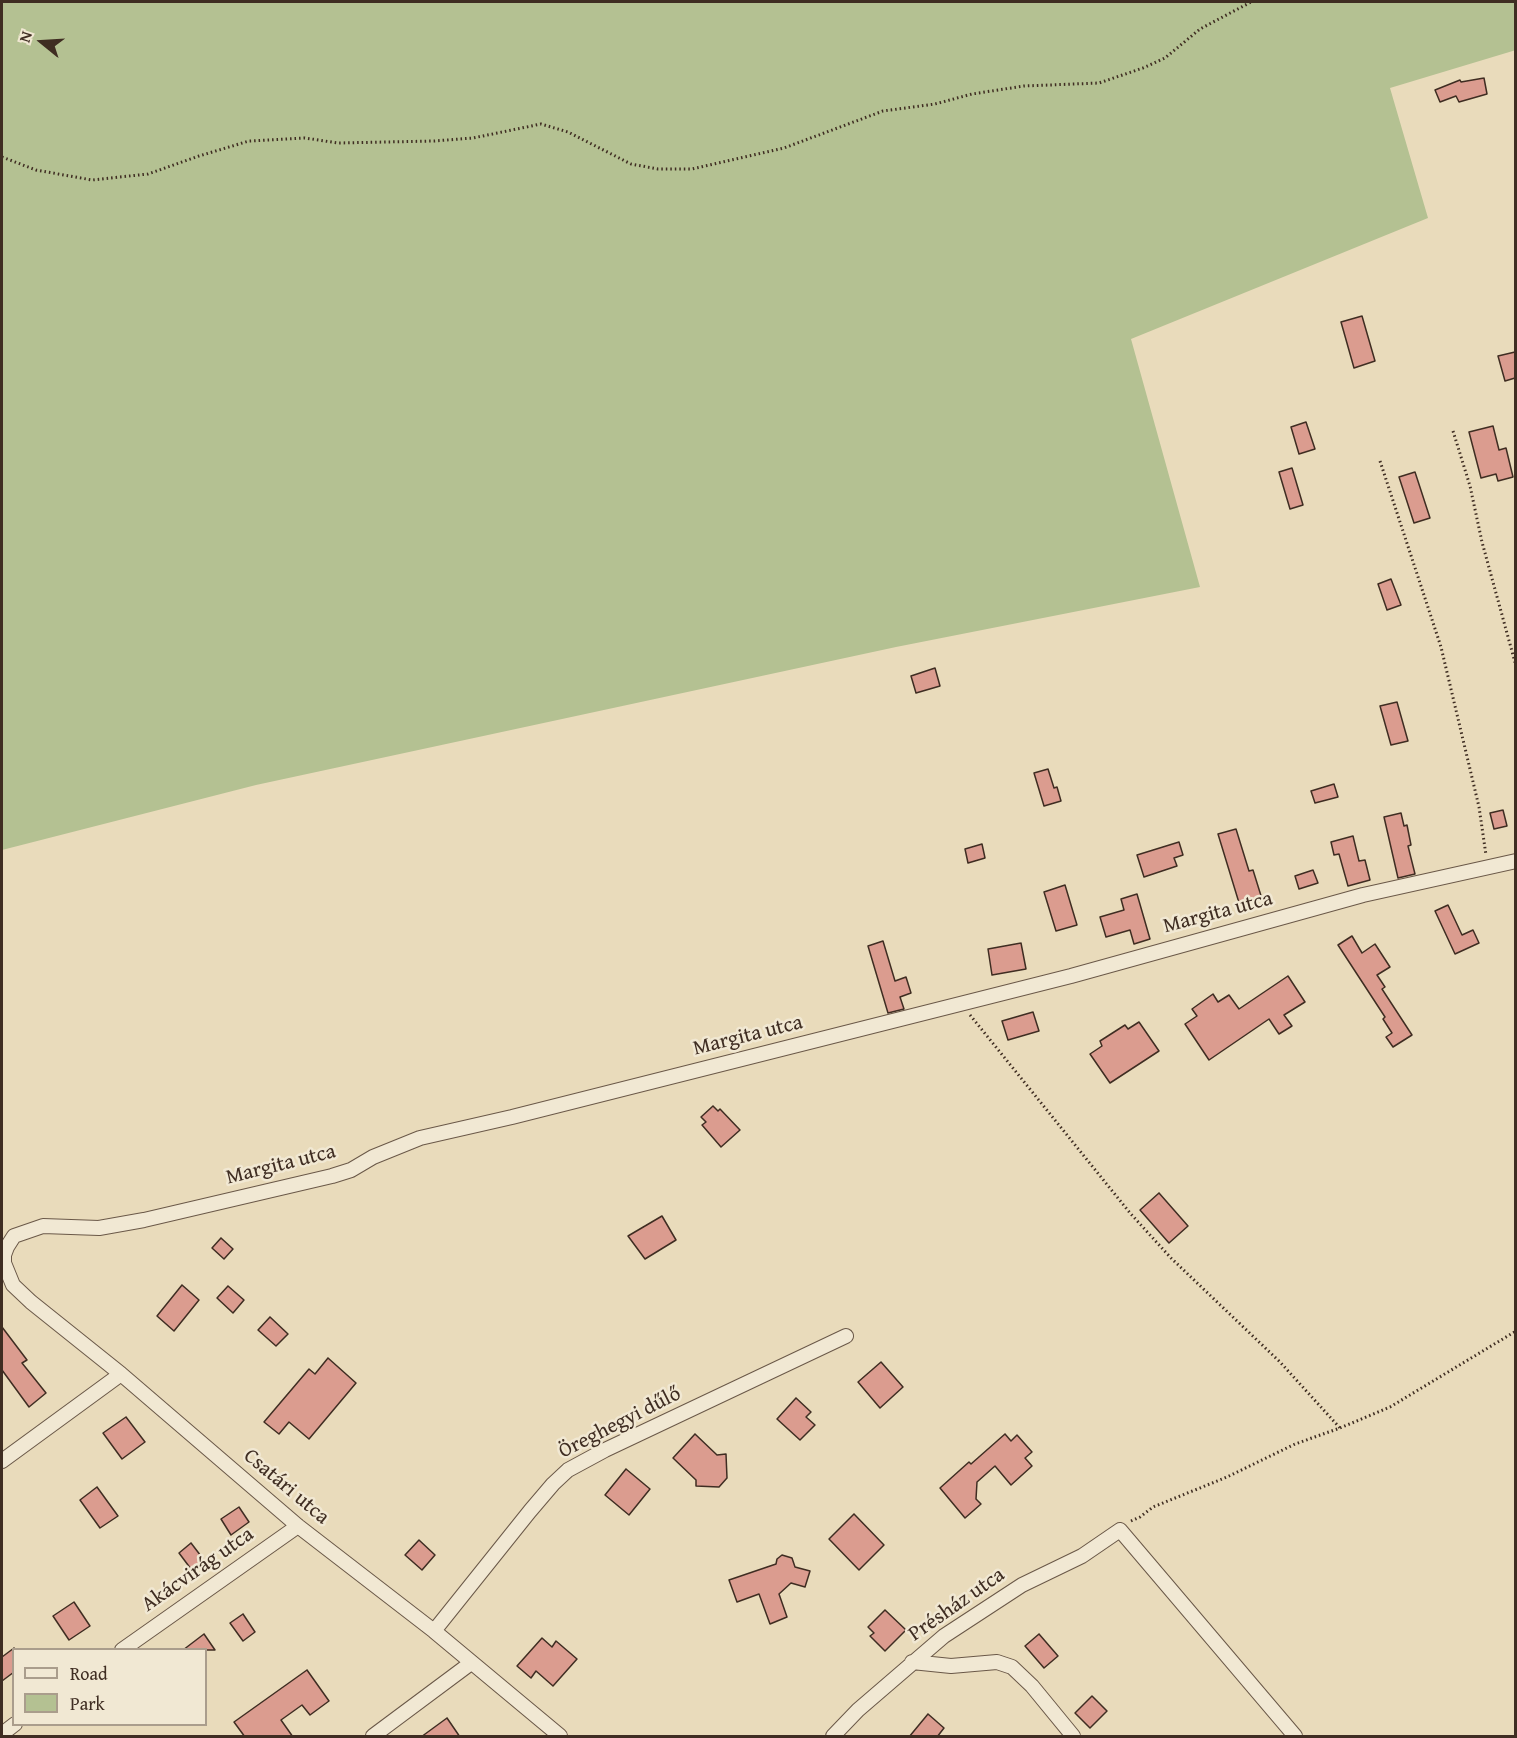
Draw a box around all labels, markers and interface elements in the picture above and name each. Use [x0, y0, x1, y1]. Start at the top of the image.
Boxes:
north arrow [12, 12, 72, 72]
text: N [12, 28, 38, 45]
street label: Margita utca [1161, 886, 1275, 940]
street label: Margita utca [691, 1010, 805, 1062]
street label: Margita utca [224, 1139, 338, 1191]
street label: Öreghegyi dűlő [555, 1381, 685, 1465]
street label: Csatári utca [238, 1444, 334, 1530]
street label: Akácvirág utca [137, 1522, 259, 1618]
street label: Présház utca [904, 1563, 1010, 1647]
legend [12, 1648, 207, 1726]
text: Road [70, 1660, 108, 1687]
text: Park [70, 1690, 105, 1717]

